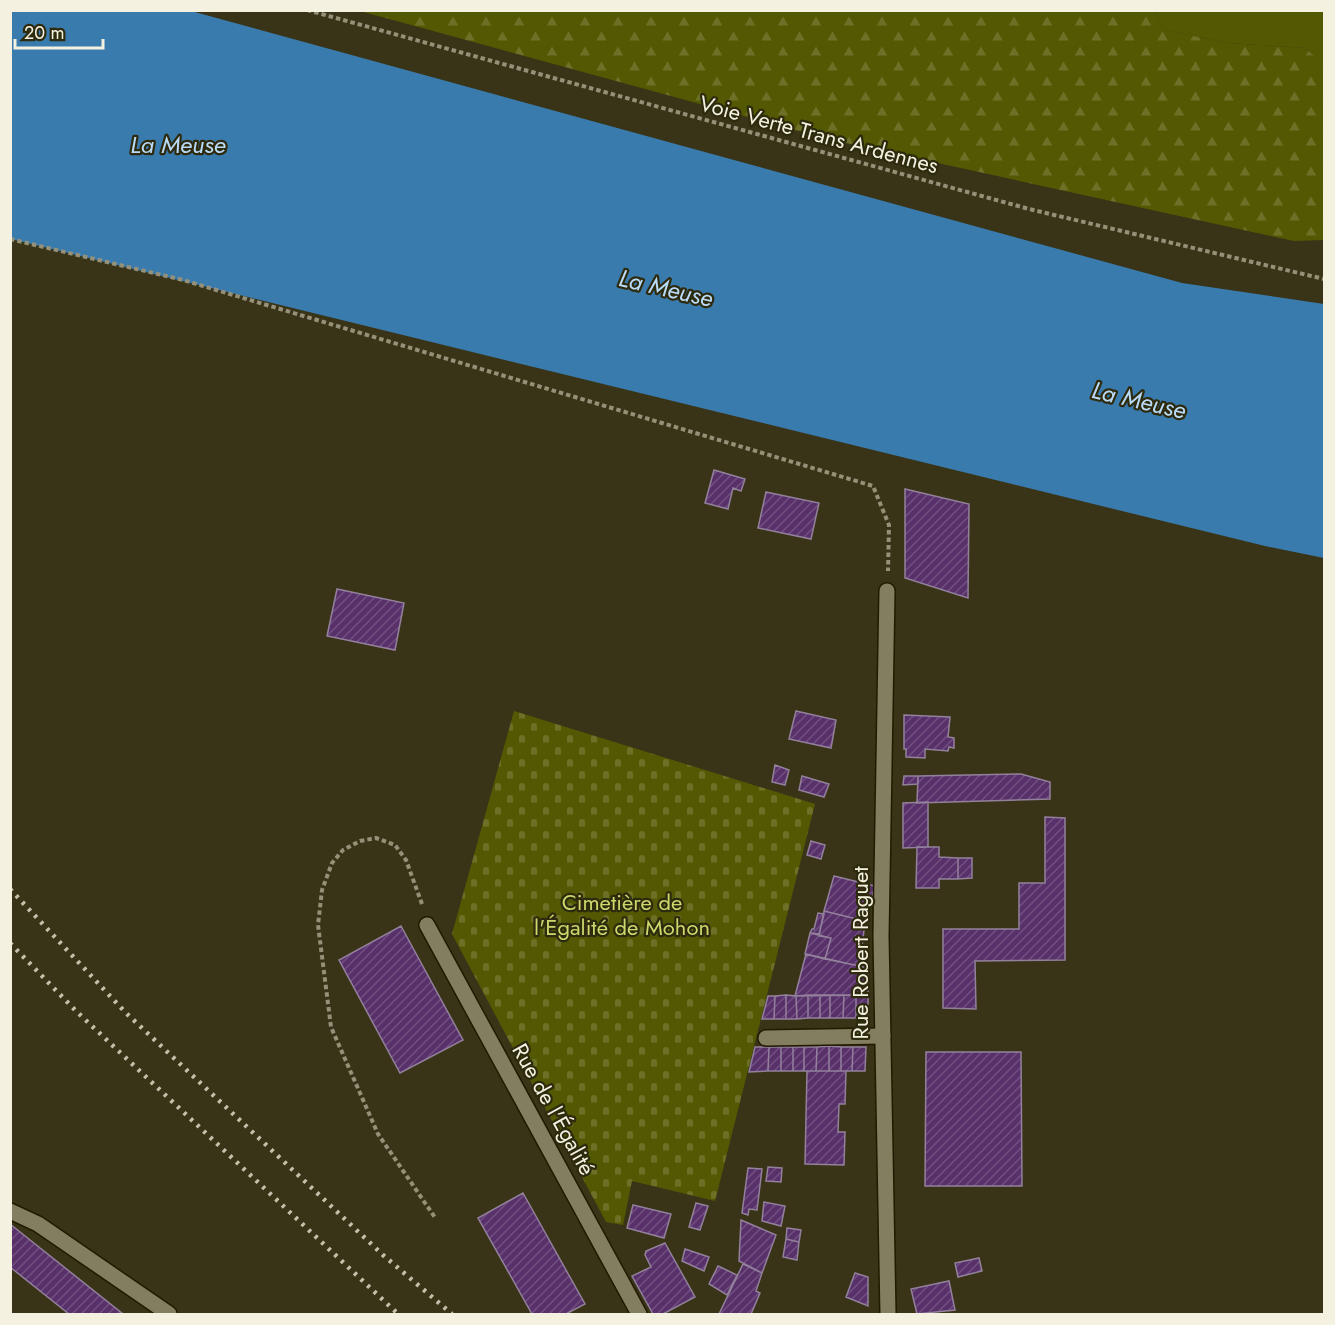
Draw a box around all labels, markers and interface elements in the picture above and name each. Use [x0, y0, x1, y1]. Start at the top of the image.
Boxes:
scale bar [15, 12, 104, 50]
text: 20 m [24, 20, 64, 46]
street label: Voie Verte Trans Ardennes [696, 87, 942, 181]
water label: La Meuse [130, 127, 226, 162]
water label: La Meuse [616, 260, 716, 316]
water label: La Meuse [1089, 372, 1189, 428]
street label: Rue Robert Raguet [844, 866, 876, 1040]
park label: Cimetière de l'Égalité de Mohon [534, 886, 710, 943]
street label: Rue de l'Égalité [505, 1037, 603, 1181]

